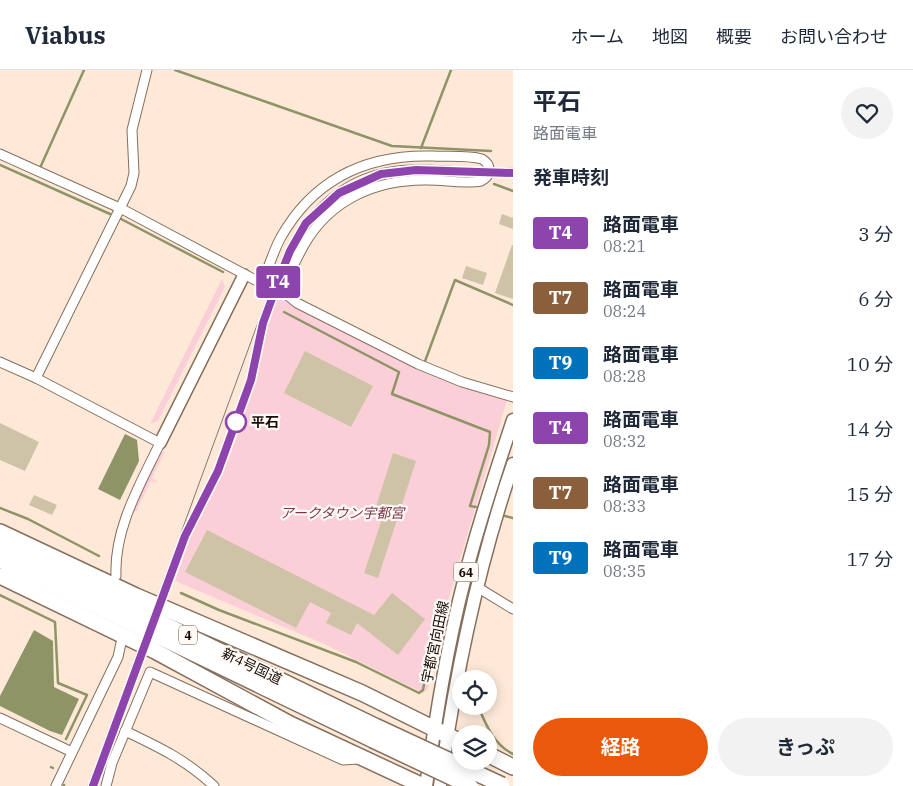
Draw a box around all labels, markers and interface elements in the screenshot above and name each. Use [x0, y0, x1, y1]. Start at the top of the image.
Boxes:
text: Viabus [25, 19, 106, 51]
text: ホーム [571, 25, 624, 48]
text: 地図 [652, 25, 688, 48]
text: 概要 [716, 25, 752, 48]
text: お問い合わせ [780, 25, 888, 48]
text: 平石 [533, 85, 581, 117]
button: heart [841, 87, 893, 139]
text: 路面電車 [533, 123, 597, 143]
text: 発車時刻 [533, 165, 609, 189]
text: 路面電車 [603, 212, 679, 236]
text: T4 [549, 221, 572, 244]
text: 3 分 [858, 222, 893, 246]
text: 08:21 [603, 236, 646, 256]
line badge: T4 [256, 266, 300, 298]
text: T4 [266, 270, 290, 293]
text: 路面電車 [603, 277, 679, 301]
text: T7 [549, 286, 572, 309]
text: 6 分 [858, 287, 893, 311]
text: 08:24 [603, 301, 646, 321]
text: 路面電車 [603, 342, 679, 366]
text: T9 [549, 351, 572, 374]
text: 10 分 [847, 352, 893, 376]
text: 08:28 [603, 366, 646, 386]
text: 路面電車 [603, 407, 679, 431]
marker: 平石 [225, 411, 247, 433]
place label: 平石 [251, 413, 279, 431]
text: T4 [549, 416, 572, 439]
text: 14 分 [847, 417, 893, 441]
text: 08:32 [603, 431, 646, 451]
text: 路面電車 [603, 472, 679, 496]
text: T7 [549, 481, 572, 504]
text: 15 分 [847, 482, 893, 506]
text: 08:33 [603, 496, 646, 516]
park label: アークタウン宇都宮 [280, 504, 406, 522]
text: 路面電車 [603, 537, 679, 561]
text: T9 [549, 546, 572, 569]
text: 17 分 [847, 547, 893, 571]
text: 08:35 [603, 561, 646, 581]
road number: 64 [454, 562, 478, 582]
street label: 宇都宮向田線 [417, 599, 453, 685]
road number: 4 [179, 626, 197, 644]
street label: 新4号国道 [219, 644, 285, 688]
map controls [452, 670, 497, 770]
button: locate [452, 670, 497, 715]
button: 経路 [533, 718, 708, 776]
button: きっぷ [718, 718, 893, 776]
button: layers [452, 725, 497, 770]

